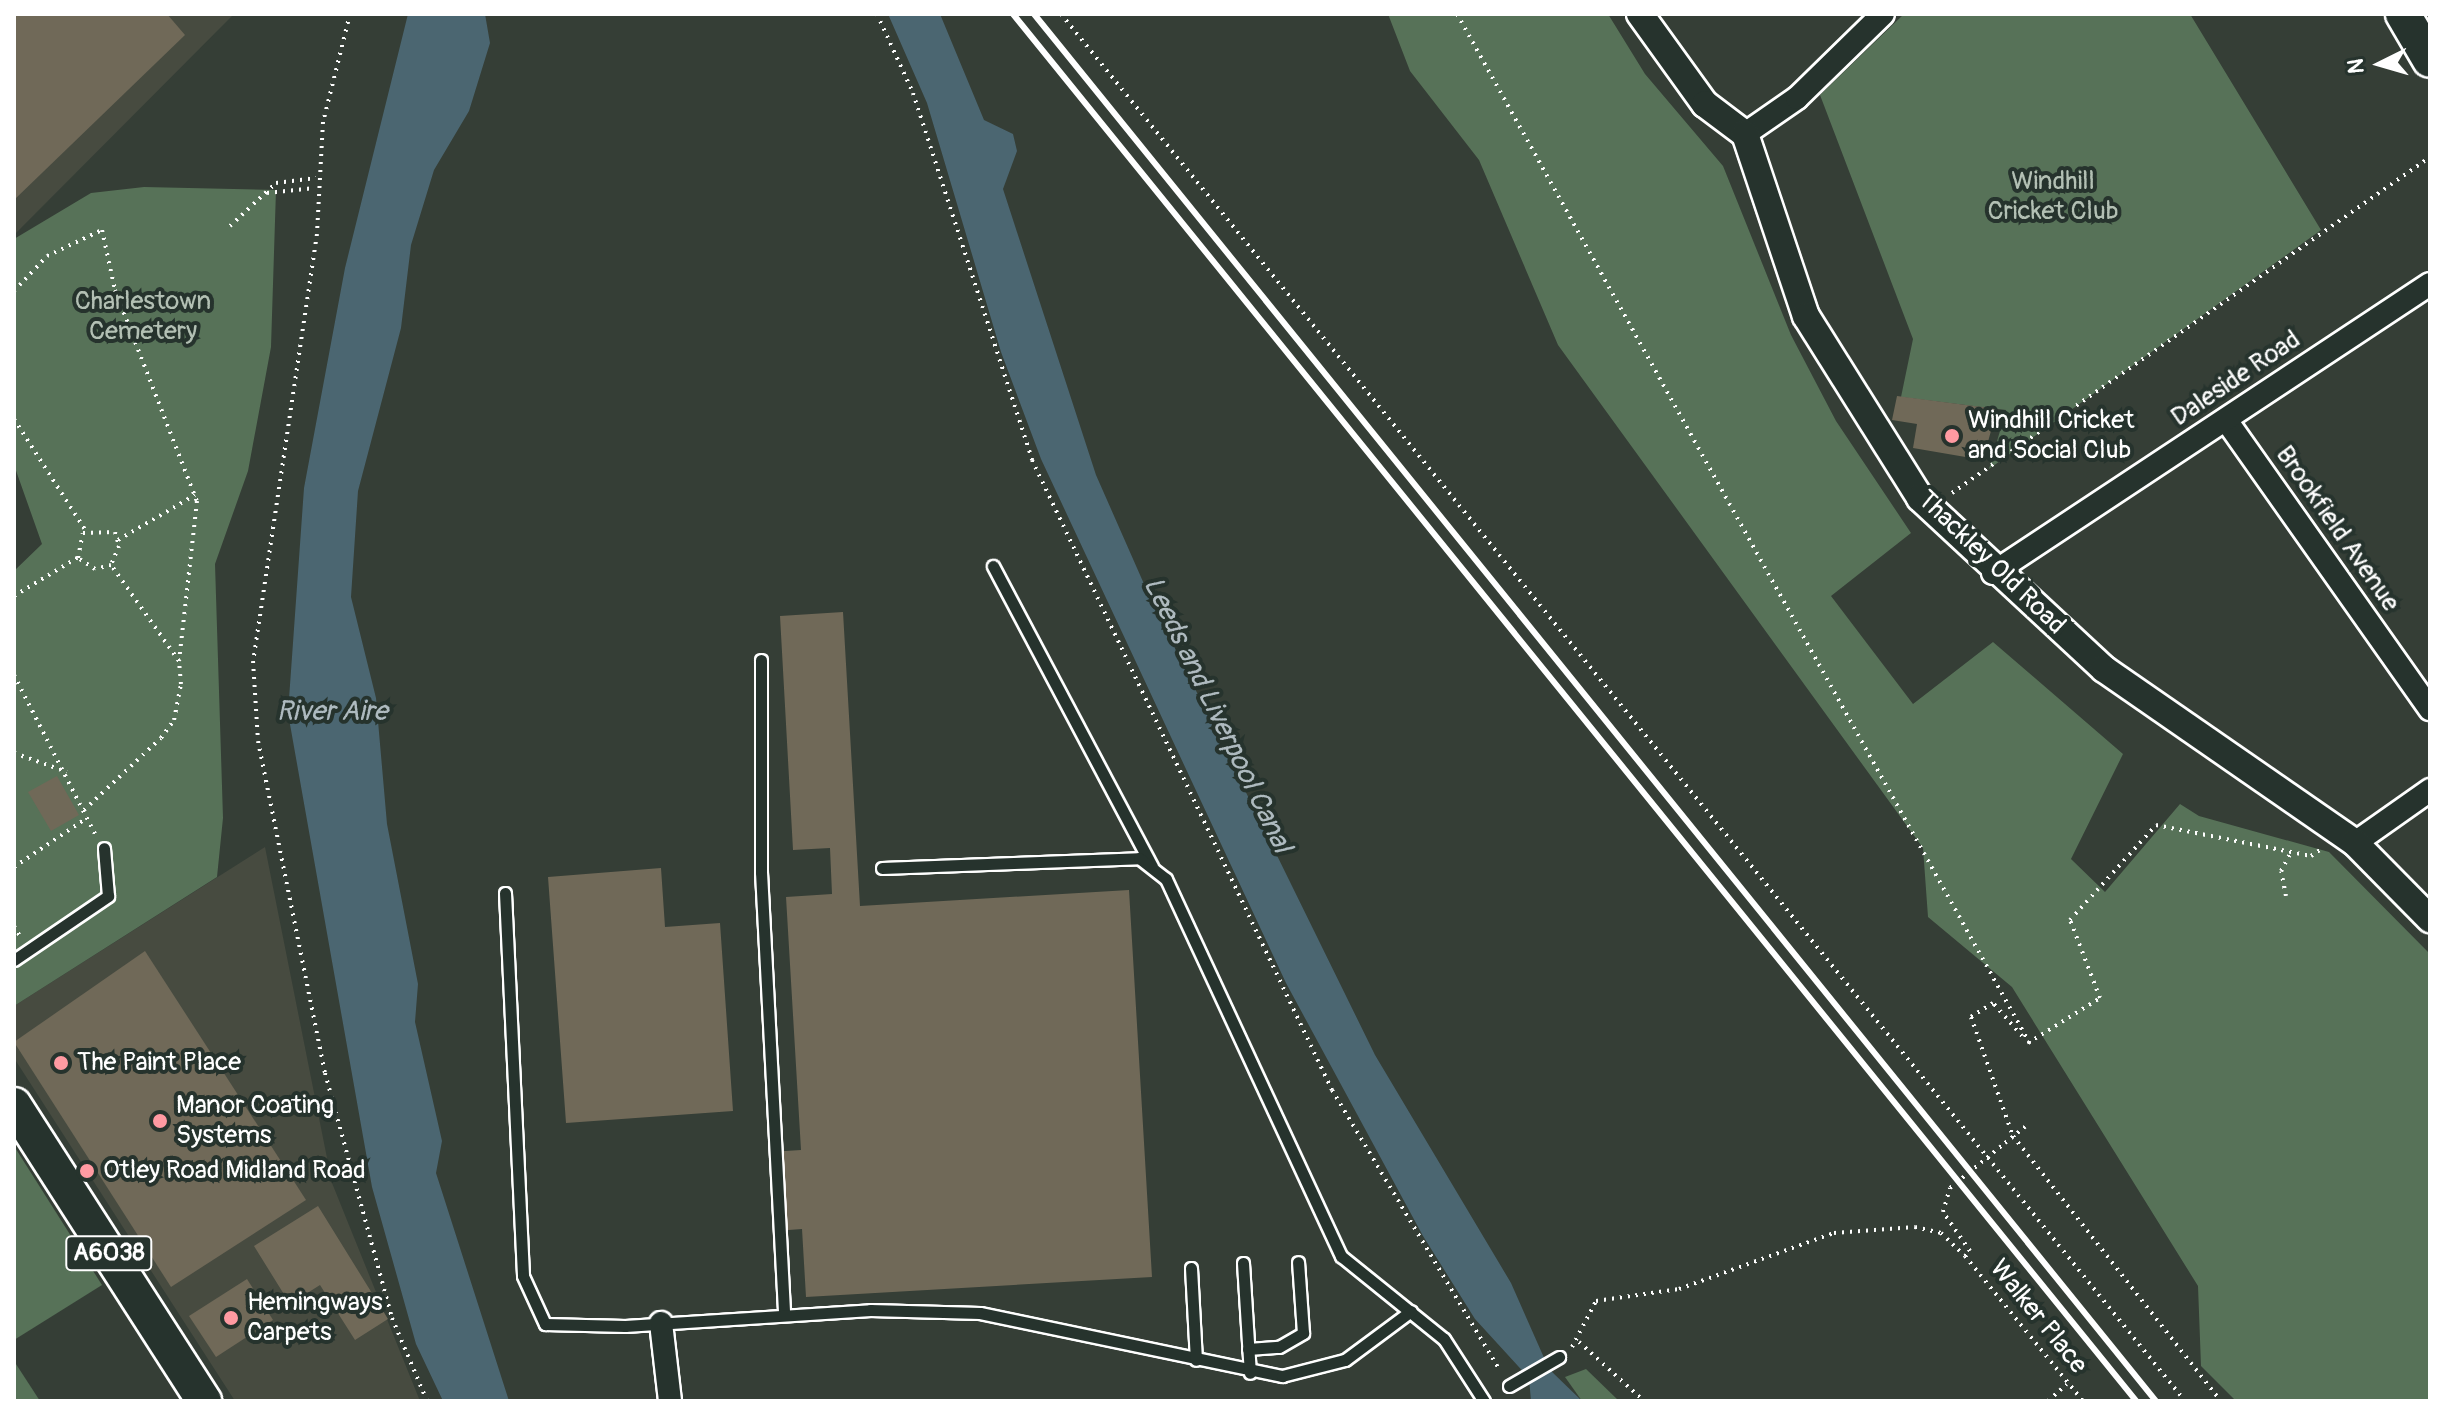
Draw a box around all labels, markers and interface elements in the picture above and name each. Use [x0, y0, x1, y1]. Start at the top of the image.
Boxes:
north arrow [2340, 24, 2420, 104]
text: N [2341, 57, 2371, 75]
park label: Windhill Cricket Club [1987, 166, 2119, 228]
park label: Charlestown Cemetery [75, 286, 211, 348]
street label: Daleside Road [2166, 324, 2306, 434]
place label: Windhill Cricket and Social Club [1968, 405, 2134, 466]
marker: Windhill Cricket and Social Club [1943, 427, 1961, 445]
street label: Brookfield Avenue [2268, 440, 2406, 618]
street label: Thackley Old Road [1911, 485, 2071, 641]
water label: Leeds and Liverpool Canal [1136, 572, 1298, 858]
water label: River Aire [277, 695, 387, 729]
place label: The Paint Place [77, 1047, 241, 1079]
marker: The Paint Place [52, 1054, 70, 1072]
place label: Manor Coating Systems [176, 1090, 334, 1152]
marker: Manor Coating Systems [151, 1112, 169, 1130]
place label: Otley Road Midland Road [103, 1155, 366, 1187]
marker: Otley Road Midland Road [78, 1162, 96, 1180]
road number: A6038 [65, 1233, 153, 1273]
street label: Walker Place [1983, 1254, 2093, 1380]
place label: Hemingways Carpets [247, 1287, 383, 1348]
marker: Hemingways Carpets [222, 1309, 240, 1327]

